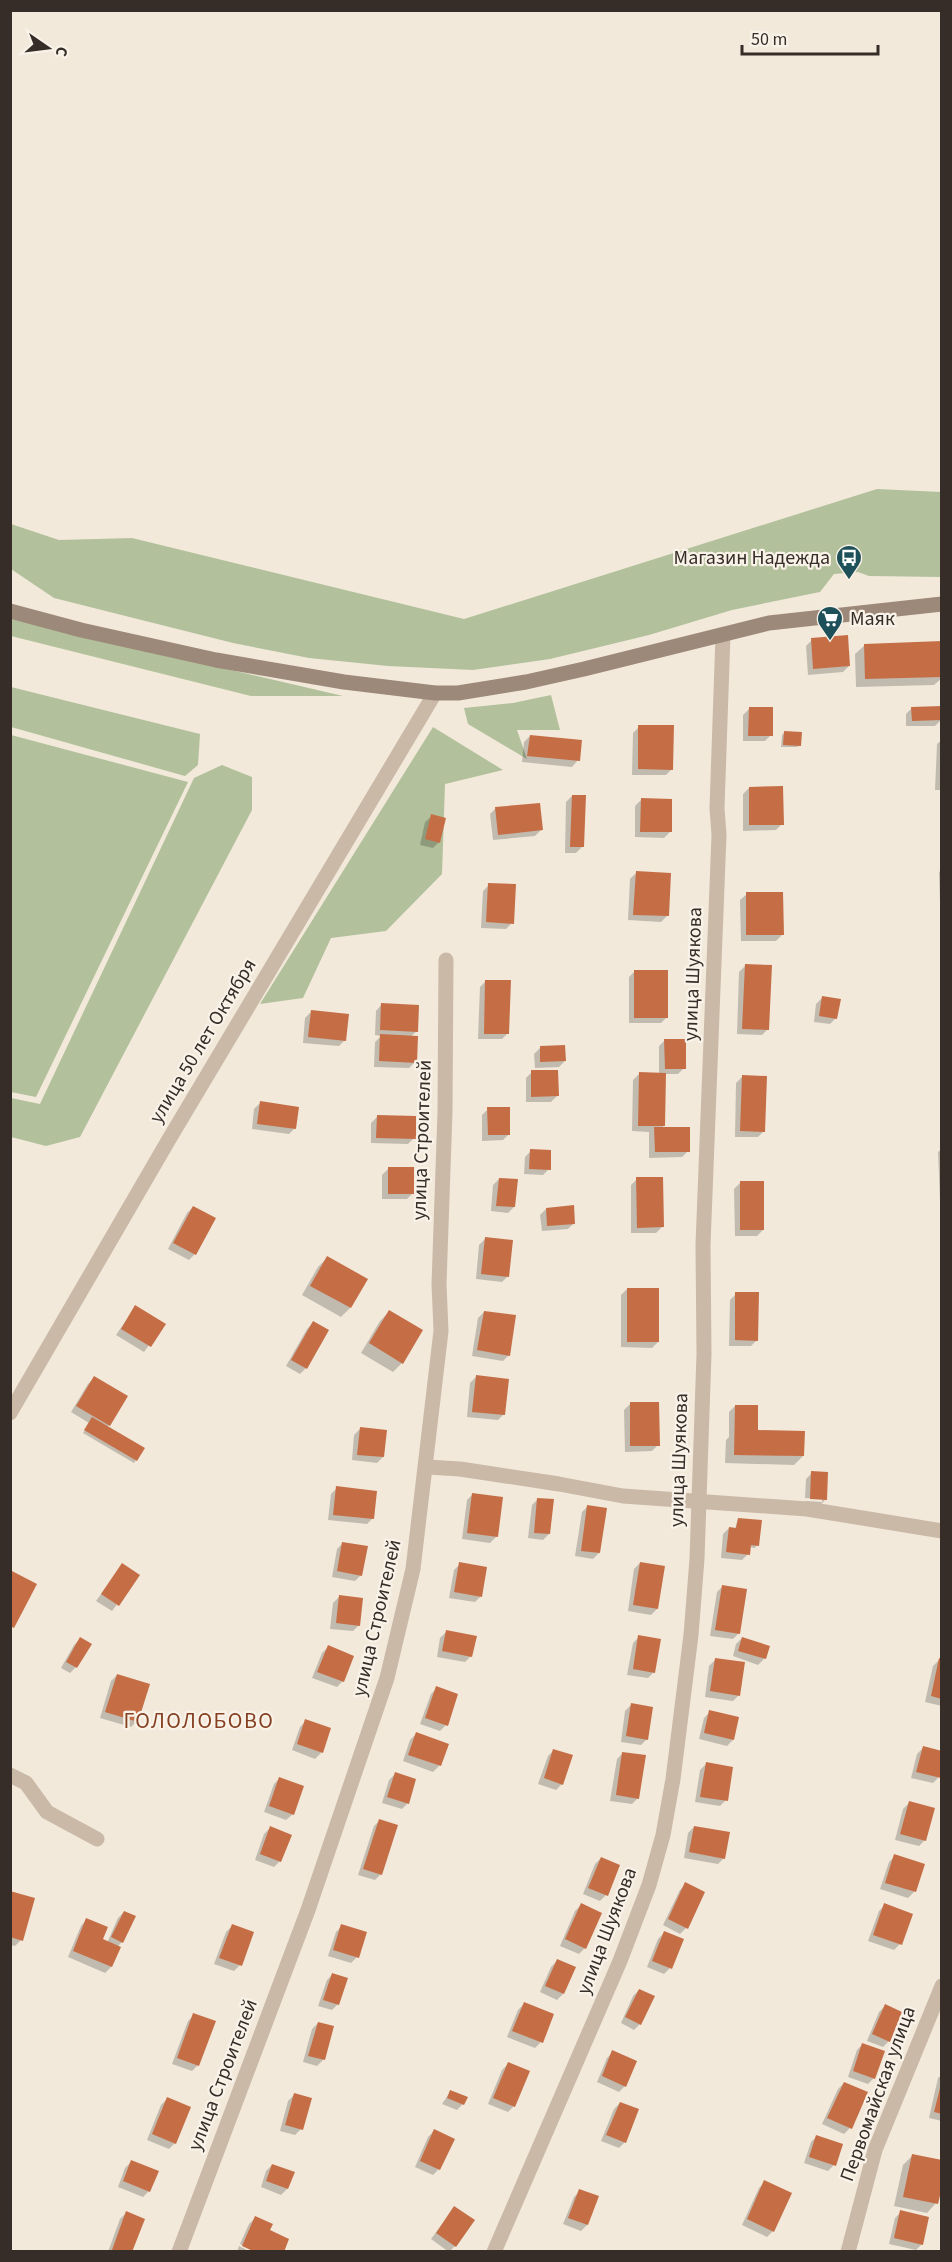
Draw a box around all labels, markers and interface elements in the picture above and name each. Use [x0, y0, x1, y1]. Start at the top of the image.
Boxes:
north arrow [18, 18, 78, 78]
scale bar [742, 18, 878, 56]
text: 50 m [751, 27, 787, 52]
text: С [50, 44, 73, 59]
bus stop icon: Магазин Надежда [834, 543, 864, 581]
place label: Магазин Надежда [674, 544, 830, 572]
supermarket icon: Маяк [815, 604, 845, 642]
place label: Маяк [850, 605, 895, 633]
street label: улица Шуякова [677, 907, 709, 1041]
street label: улица 50 лет Октября [143, 953, 263, 1129]
street label: улица Строителей [405, 1059, 439, 1221]
street label: улица Шуякова [663, 1393, 695, 1527]
street label: улица Строителей [345, 1537, 409, 1699]
district label: ГОЛОЛОБОВО [124, 1705, 274, 1737]
street label: улица Шуякова [570, 1863, 644, 1999]
street label: улица Строителей [181, 1995, 265, 2155]
street label: Первомайская улица [833, 2002, 923, 2186]

